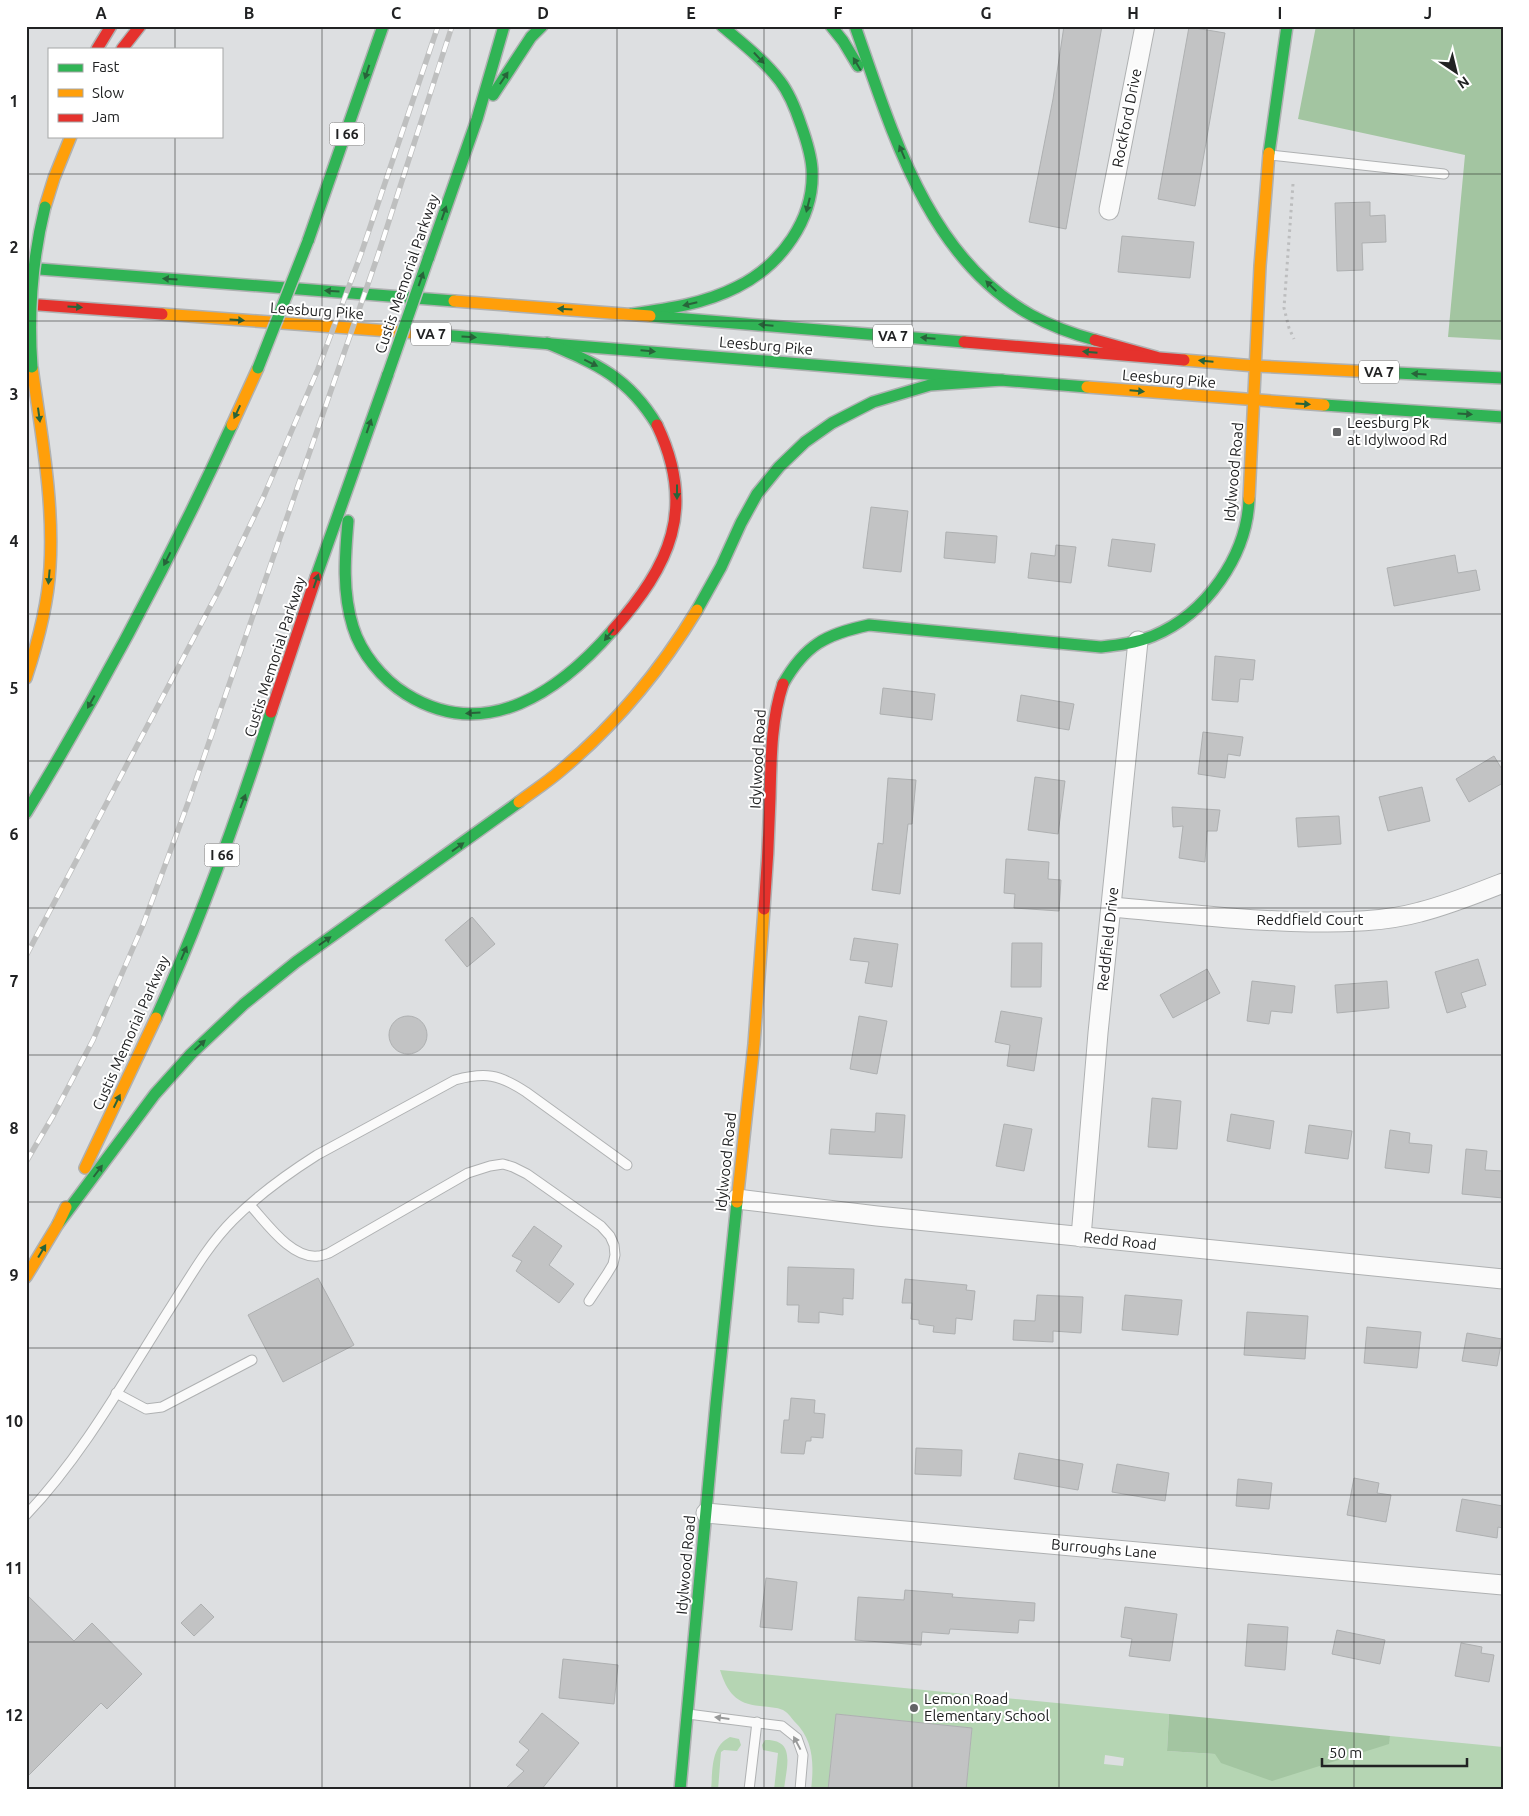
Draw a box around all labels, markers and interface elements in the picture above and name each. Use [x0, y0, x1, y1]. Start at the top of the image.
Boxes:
text: A [95, 4, 107, 22]
text: B [244, 4, 254, 22]
text: C [391, 4, 401, 22]
text: D [537, 4, 549, 22]
text: E [686, 4, 696, 22]
text: F [834, 4, 843, 22]
text: G [980, 4, 992, 22]
text: H [1127, 4, 1139, 22]
text: I [1278, 4, 1282, 22]
text: J [1424, 4, 1432, 22]
legend [48, 48, 222, 138]
north arrow [1432, 48, 1482, 98]
one-way arrow [753, 51, 765, 63]
text: Fast [92, 58, 120, 75]
one-way arrow [853, 58, 862, 71]
one-way arrow [363, 65, 371, 80]
street label: Rockford Drive [1109, 67, 1144, 169]
one-way arrow [499, 71, 509, 85]
text: N [1455, 73, 1472, 92]
text: Slow [92, 84, 125, 101]
text: 1 [9, 92, 19, 110]
text: Jam [92, 108, 120, 125]
road number: I 66 [330, 122, 364, 146]
one-way arrow [898, 145, 906, 159]
street label: Custis Memorial Parkway [371, 192, 442, 356]
one-way arrow [804, 197, 812, 212]
one-way arrow [440, 205, 448, 220]
text: 2 [9, 238, 19, 256]
one-way arrow [418, 271, 425, 286]
one-way arrow [161, 275, 177, 283]
one-way arrow [985, 281, 997, 293]
one-way arrow [323, 287, 339, 295]
street label: Leesburg Pike [270, 299, 365, 322]
one-way arrow [683, 300, 698, 308]
one-way arrow [67, 304, 83, 312]
one-way arrow [557, 305, 573, 313]
one-way arrow [229, 316, 245, 324]
one-way arrow [758, 321, 774, 329]
road number: VA 7 [411, 322, 451, 346]
road number: VA 7 [873, 324, 913, 348]
one-way arrow [461, 333, 477, 341]
street label: Leesburg Pike [718, 333, 814, 358]
one-way arrow [919, 334, 935, 342]
one-way arrow [1081, 347, 1097, 355]
one-way arrow [640, 348, 656, 356]
one-way arrow [1198, 357, 1214, 365]
one-way arrow [584, 359, 599, 367]
road number: VA 7 [1359, 361, 1399, 384]
street label: Leesburg Pike [1121, 366, 1217, 391]
one-way arrow [1411, 369, 1427, 377]
text: 3 [9, 385, 19, 403]
one-way arrow [1130, 387, 1146, 395]
one-way arrow [1295, 400, 1311, 408]
one-way arrow [233, 405, 241, 419]
one-way arrow [35, 407, 43, 423]
one-way arrow [1458, 411, 1474, 419]
place label: Leesburg Pk at Idylwood Rd [1347, 414, 1447, 448]
one-way arrow [366, 419, 374, 434]
street label: Idylwood Road [1221, 422, 1246, 522]
marker: Leesburg Pk at Idylwood Rd [1331, 426, 1343, 438]
one-way arrow [673, 484, 681, 500]
text: 4 [9, 532, 19, 550]
one-way arrow [163, 551, 171, 566]
one-way arrow [45, 569, 53, 585]
one-way arrow [313, 573, 320, 588]
street label: Custis Memorial Parkway [241, 575, 308, 739]
one-way arrow [604, 628, 615, 641]
text: 5 [9, 679, 19, 697]
one-way arrow [87, 695, 95, 710]
one-way arrow [464, 709, 480, 717]
street label: Idylwood Road [746, 709, 769, 809]
one-way arrow [239, 793, 247, 808]
text: 6 [9, 825, 19, 843]
one-way arrow [451, 842, 465, 852]
road number: I 66 [204, 844, 240, 866]
street label: Reddfield Drive [1094, 886, 1121, 992]
street label: Reddfield Court [1256, 911, 1364, 928]
one-way arrow [319, 936, 332, 946]
one-way arrow [180, 945, 188, 960]
street label: Custis Memorial Parkway [89, 953, 172, 1113]
text: 7 [9, 972, 19, 990]
one-way arrow [194, 1039, 206, 1051]
one-way arrow [113, 1094, 121, 1108]
street label: Idylwood Road [712, 1111, 739, 1212]
text: 8 [9, 1119, 19, 1137]
one-way arrow [93, 1164, 103, 1178]
street label: Redd Road [1083, 1228, 1157, 1253]
one-way arrow [38, 1244, 47, 1257]
text: 9 [9, 1266, 19, 1284]
text: 10 [5, 1412, 23, 1430]
street label: Idylwood Road [673, 1515, 698, 1615]
street label: Burroughs Lane [1050, 1535, 1158, 1562]
text: 11 [5, 1559, 23, 1577]
place label: Lemon Road Elementary School [924, 1690, 1050, 1724]
marker: Lemon Road Elementary School [908, 1702, 920, 1714]
text: 12 [5, 1706, 23, 1724]
one-way arrow [714, 1714, 730, 1722]
one-way arrow [793, 1735, 801, 1750]
scale bar [1322, 1736, 1466, 1768]
text: 50 m [1329, 1744, 1362, 1761]

